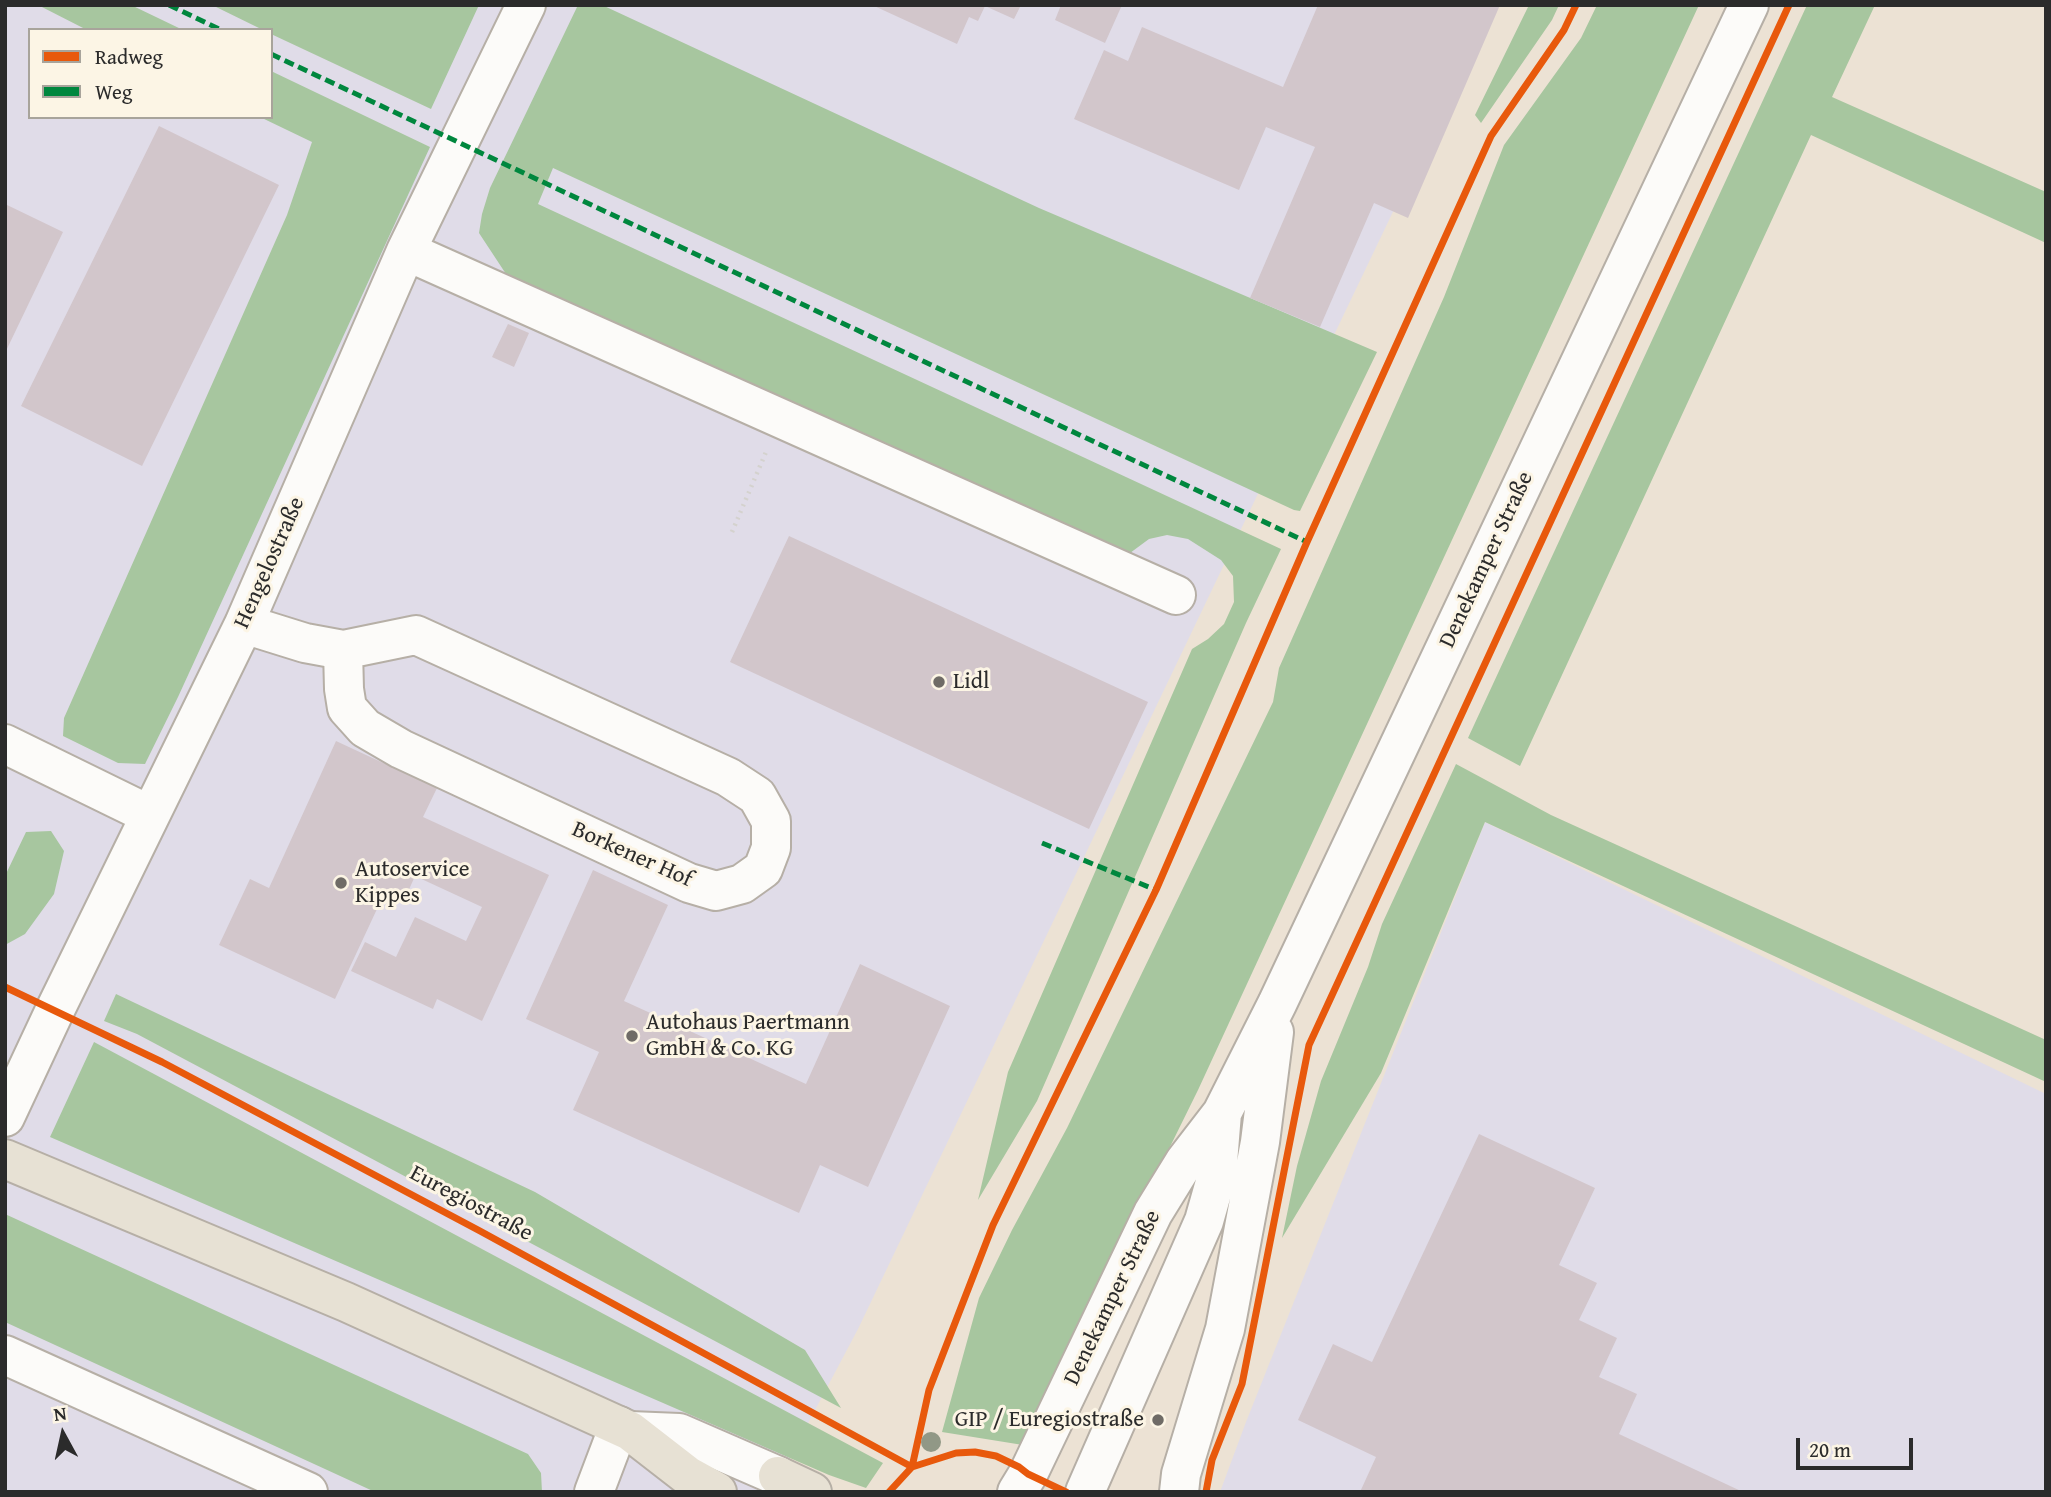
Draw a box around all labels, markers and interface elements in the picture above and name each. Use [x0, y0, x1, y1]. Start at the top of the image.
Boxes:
legend [28, 28, 273, 119]
text: Radweg [95, 41, 163, 72]
text: Weg [95, 76, 132, 107]
street label: Denekamper Straße [1434, 467, 1540, 653]
street label: Hengelostraße [229, 493, 311, 633]
place label: Lidl [953, 668, 989, 696]
marker: Lidl [931, 674, 947, 690]
street label: Borkener Hof [568, 816, 696, 894]
place label: Autoservice Kippes [355, 856, 470, 910]
marker: Autoservice Kippes [333, 875, 349, 891]
place label: Autohaus Paertmann GmbH & Co. KG [646, 1009, 850, 1063]
marker: Autohaus Paertmann GmbH & Co. KG [624, 1028, 640, 1044]
street label: Euregiostraße [405, 1160, 537, 1248]
street label: Denekamper Straße [1059, 1206, 1167, 1390]
text: N [52, 1398, 68, 1428]
north arrow [28, 1399, 98, 1469]
place label: GIP / Euregiostraße [955, 1406, 1144, 1434]
marker: GIP / Euregiostraße [1150, 1412, 1166, 1428]
scale bar [1799, 1424, 1916, 1468]
text: 20 m [1809, 1434, 1851, 1465]

